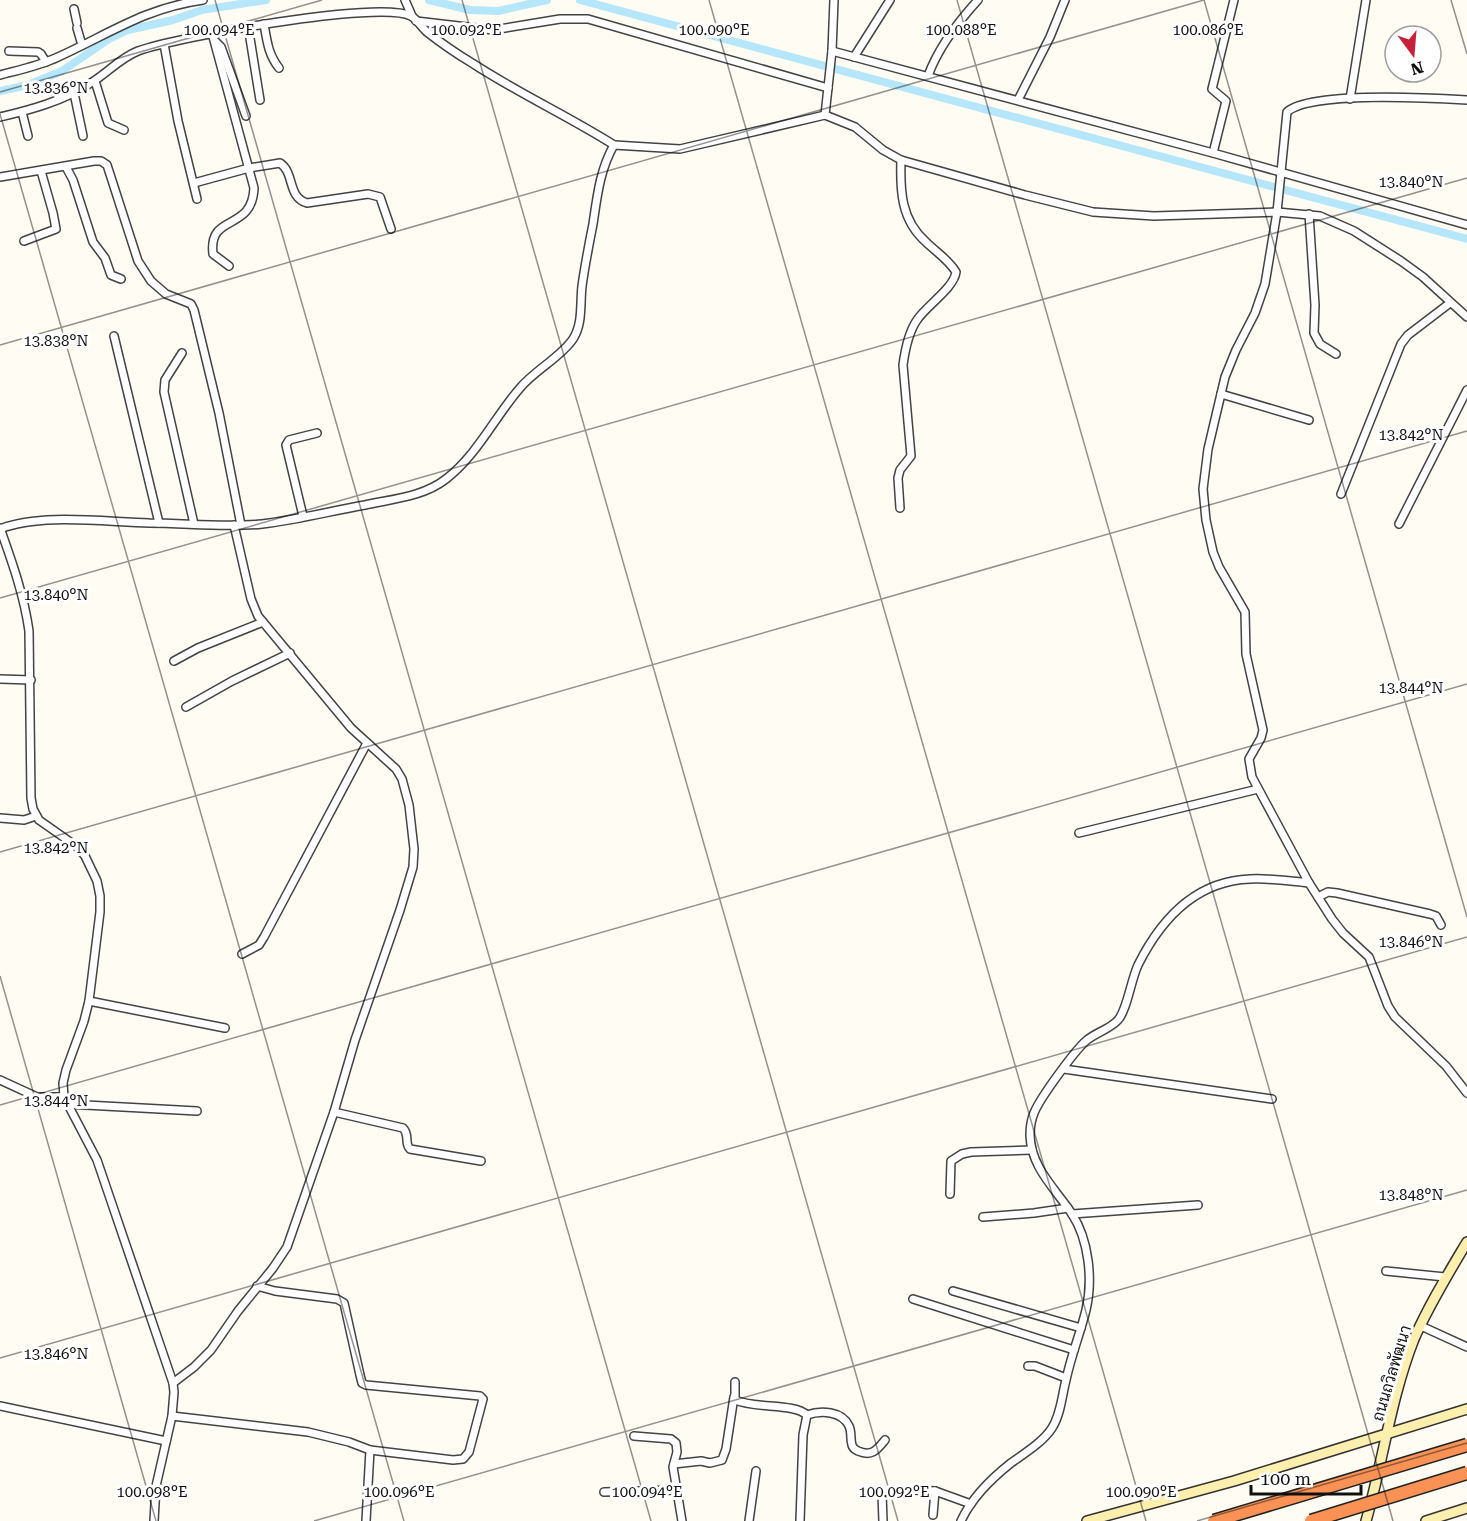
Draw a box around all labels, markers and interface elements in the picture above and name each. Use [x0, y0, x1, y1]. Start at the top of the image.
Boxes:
text: 100.094°E [183, 21, 255, 39]
text: 100.092°E [430, 21, 502, 39]
text: 100.090°E [678, 21, 750, 39]
text: 100.088°E [925, 21, 997, 39]
text: 100.086°E [1172, 21, 1244, 39]
north arrow [1383, 24, 1443, 84]
text: N [1408, 57, 1426, 79]
text: 13.836°N [23, 79, 89, 97]
text: 13.840°N [1378, 173, 1444, 191]
text: 13.838°N [23, 332, 89, 350]
text: 13.842°N [1378, 426, 1444, 444]
text: 13.840°N [23, 586, 89, 604]
text: 13.844°N [1378, 679, 1444, 697]
text: 13.842°N [23, 839, 89, 857]
text: 13.846°N [1378, 933, 1444, 951]
text: 13.844°N [23, 1092, 89, 1110]
text: 13.848°N [1378, 1186, 1444, 1204]
street label: ถนนถวิลพัฒนา [1367, 1323, 1415, 1423]
text: 13.846°N [23, 1345, 89, 1363]
scale bar [1251, 1458, 1360, 1496]
text: 100 m [1260, 1468, 1311, 1489]
text: 100.098°E [116, 1483, 188, 1501]
text: 100.096°E [363, 1483, 435, 1501]
text: 100.094°E [611, 1483, 683, 1501]
text: 100.092°E [858, 1483, 930, 1501]
text: 100.090°E [1105, 1483, 1177, 1501]

